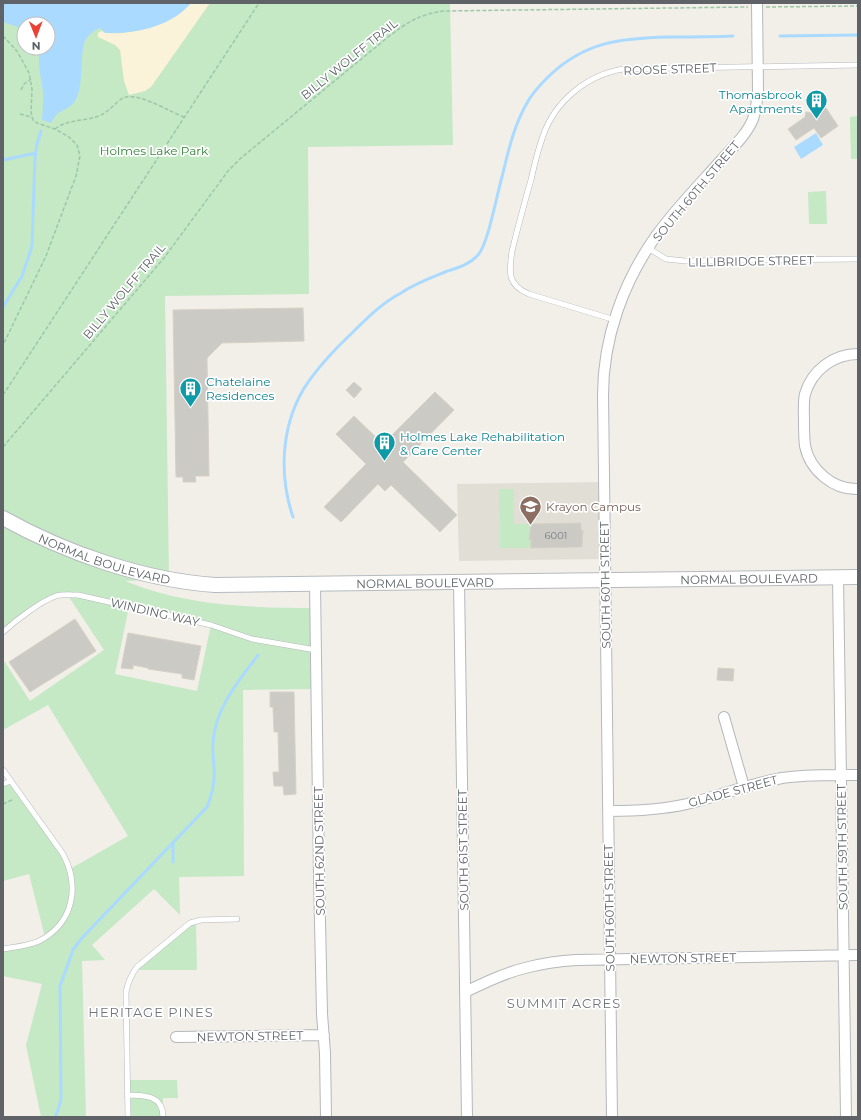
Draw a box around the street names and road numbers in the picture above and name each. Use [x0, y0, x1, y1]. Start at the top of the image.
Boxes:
street label: BILLY WOLFF TRAIL [298, 15, 400, 103]
street label: ROOSE STREET [623, 60, 717, 78]
street label: SOUTH 60TH STREET [649, 137, 743, 245]
street label: BILLY WOLFF TRAIL [80, 240, 168, 342]
street label: LILLIBRIDGE STREET [688, 252, 814, 270]
street label: SOUTH 60TH STREET [596, 521, 614, 649]
street label: NORMAL BOULEVARD [36, 530, 172, 587]
street label: NORMAL BOULEVARD [680, 570, 818, 587]
street label: NORMAL BOULEVARD [356, 574, 494, 591]
street label: WINDING WAY [109, 594, 201, 630]
street label: GLADE STREET [687, 772, 779, 810]
street label: SOUTH 59TH STREET [833, 784, 851, 910]
street label: SOUTH 62ND STREET [310, 786, 328, 916]
street label: SOUTH 61ST STREET [454, 789, 472, 911]
street label: SOUTH 60TH STREET [600, 844, 618, 972]
street label: NEWTON STREET [630, 950, 736, 966]
street label: NEWTON STREET [197, 1028, 303, 1044]

